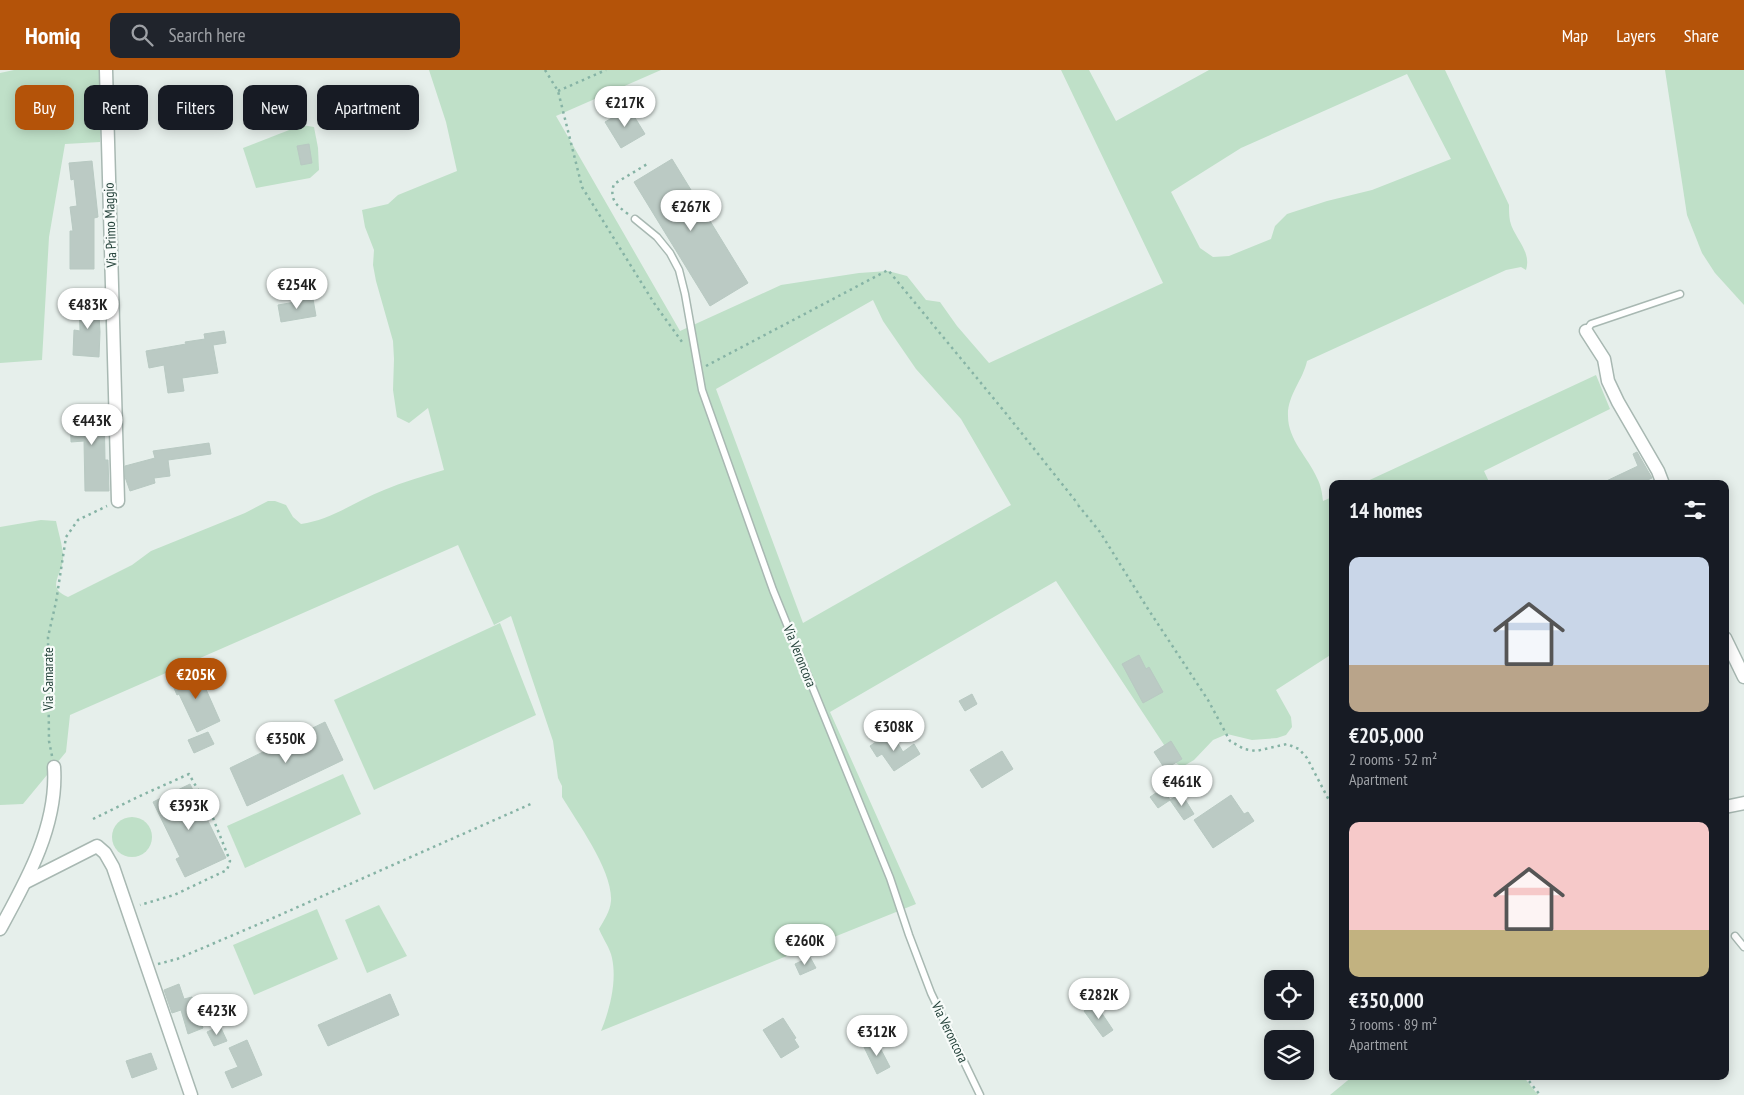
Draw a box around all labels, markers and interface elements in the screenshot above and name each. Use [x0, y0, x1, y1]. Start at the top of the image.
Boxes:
search box [110, 13, 460, 58]
text: Homiq [25, 20, 80, 51]
icon: search [128, 21, 156, 49]
text: Search here [168, 23, 246, 47]
text: Map [1562, 24, 1588, 47]
text: Layers [1616, 24, 1656, 47]
text: Share [1684, 24, 1719, 47]
chip: Buy [15, 85, 74, 130]
chip: Rent [84, 85, 148, 130]
chip: Filters [158, 85, 233, 130]
chip: New [243, 85, 307, 130]
chip: Apartment [317, 85, 419, 130]
pin: €217K [590, 85, 660, 128]
text: €217K [606, 92, 644, 112]
street label: Via Primo Maggio [100, 182, 121, 269]
pin: €267K [656, 190, 726, 232]
text: €267K [672, 196, 710, 216]
pin: €254K [262, 268, 332, 310]
text: €254K [278, 274, 316, 294]
pin: €483K [53, 288, 123, 330]
text: €483K [69, 294, 107, 314]
pin: €443K [57, 404, 127, 446]
text: €443K [73, 410, 111, 430]
icon: filters [1681, 496, 1709, 524]
text: 14 homes [1349, 497, 1422, 524]
icon: home [1484, 589, 1574, 679]
street label: Via Veroncora [779, 621, 821, 690]
street label: Via Samarate [39, 647, 57, 712]
pin: €205K [161, 658, 231, 700]
text: €205K [177, 664, 215, 684]
pin: €308K [859, 710, 929, 752]
text: €308K [875, 716, 913, 736]
pin: €350K [251, 722, 321, 764]
text: €205,000 [1349, 722, 1424, 749]
text: €350K [267, 728, 305, 748]
text: 2 rooms · 52 m² [1349, 749, 1437, 769]
pin: €461K [1147, 764, 1217, 807]
text: Apartment [1349, 769, 1408, 789]
text: €461K [1163, 771, 1201, 791]
pin: €393K [154, 788, 224, 831]
text: €393K [170, 795, 208, 815]
icon: home [1484, 854, 1574, 944]
pin: €260K [770, 924, 840, 966]
text: €260K [786, 930, 824, 950]
map controls [1264, 970, 1314, 1080]
button: locate [1264, 970, 1314, 1020]
pin: €282K [1064, 978, 1134, 1020]
text: €282K [1080, 984, 1118, 1004]
text: €350,000 [1349, 987, 1424, 1014]
pin: €423K [182, 994, 252, 1036]
street label: Via Veroncora [927, 998, 972, 1065]
text: €423K [198, 1000, 236, 1020]
pin: €312K [842, 1014, 912, 1057]
text: 3 rooms · 89 m² [1349, 1014, 1437, 1034]
text: €312K [858, 1021, 896, 1041]
button: layers [1264, 1030, 1314, 1080]
text: Apartment [1349, 1034, 1408, 1054]

